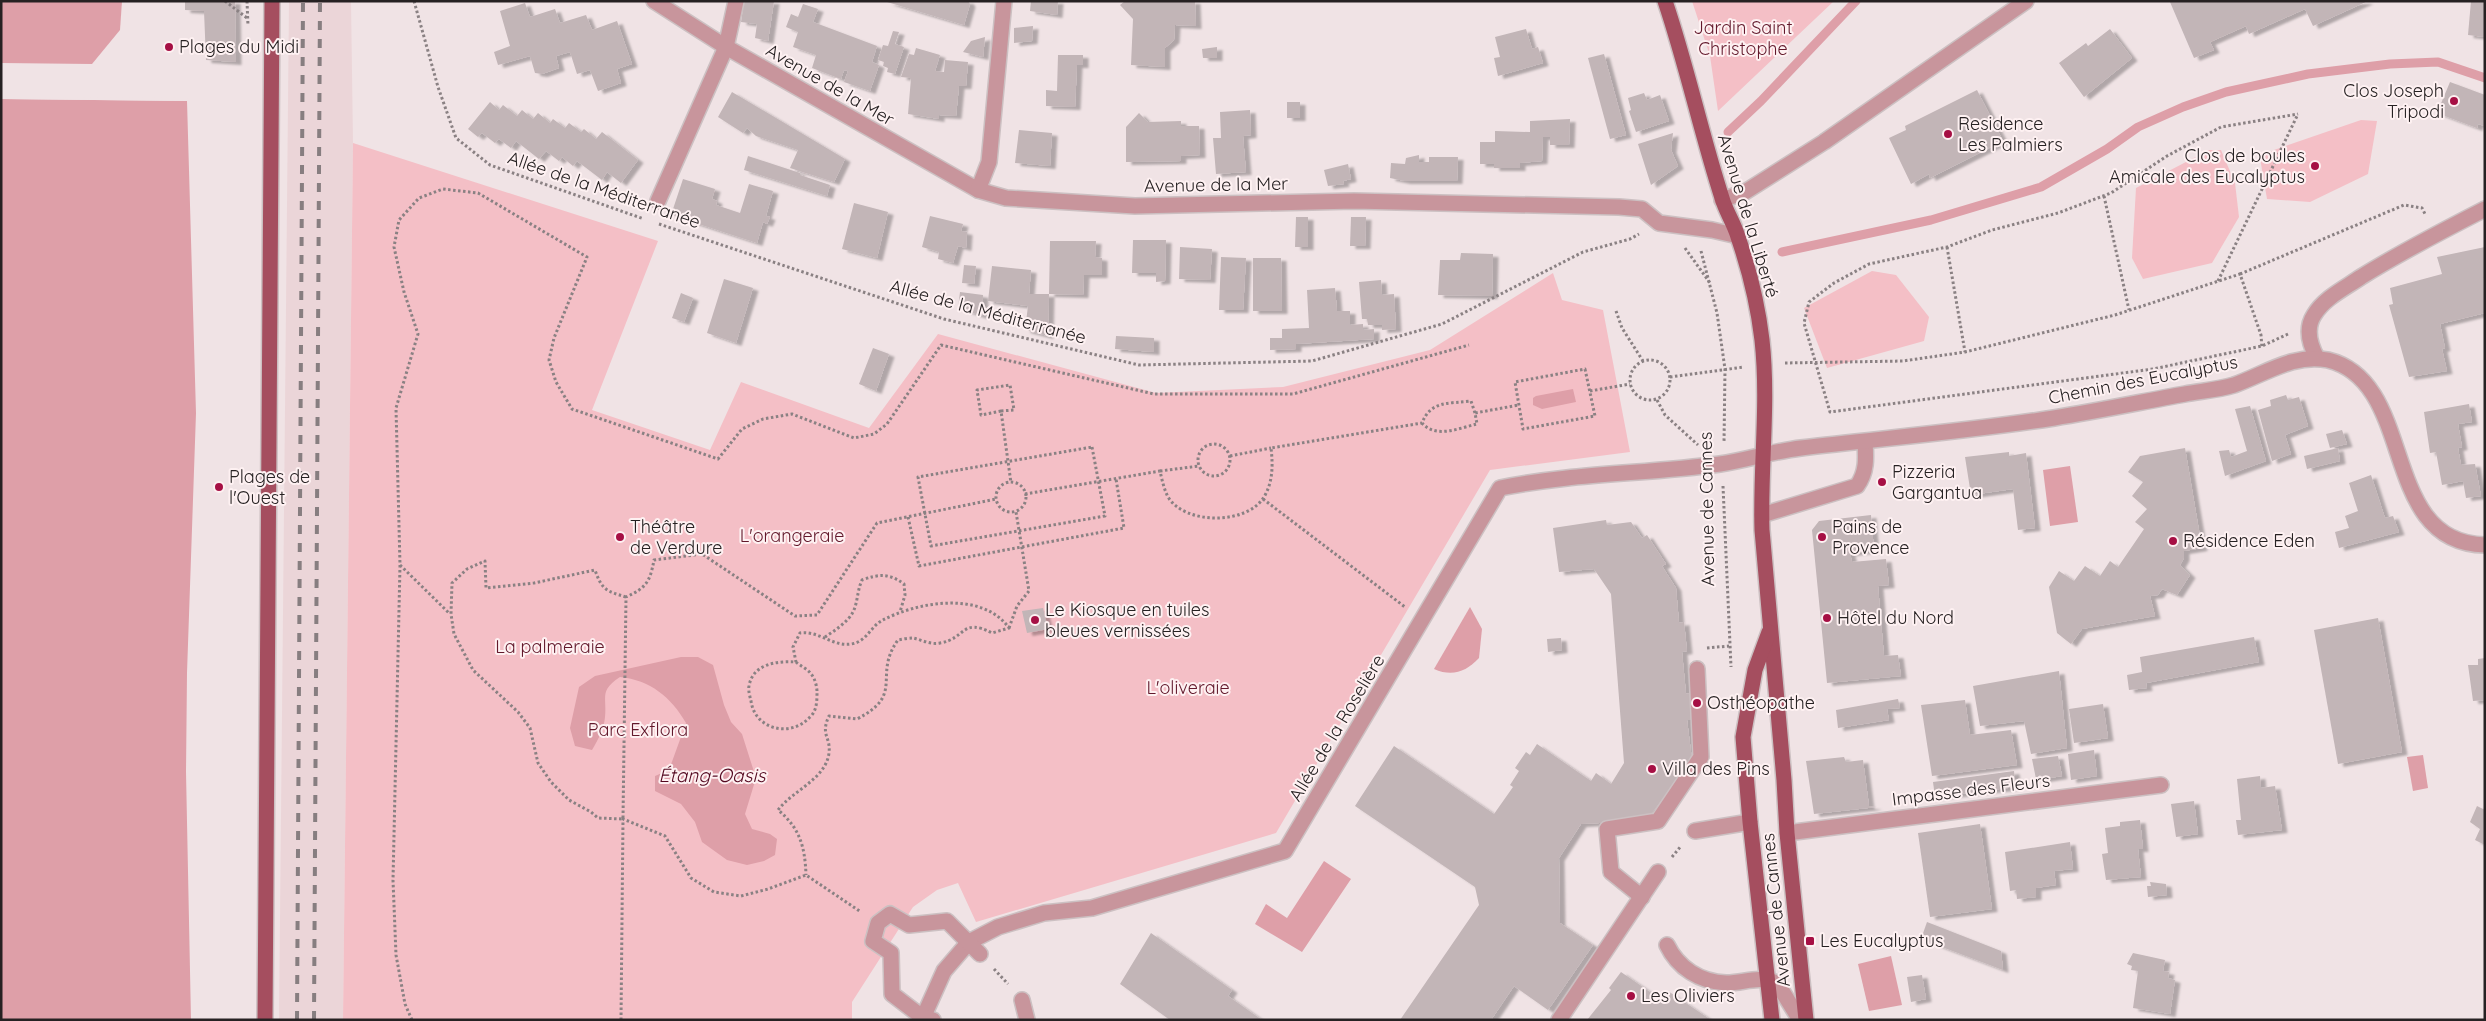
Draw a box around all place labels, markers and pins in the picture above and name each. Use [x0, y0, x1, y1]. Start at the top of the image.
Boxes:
place label: Plages du Midi [179, 35, 299, 58]
marker: Plages du Midi [163, 41, 175, 53]
place label: Clos Joseph Tripodi [2343, 79, 2444, 123]
marker: Clos Joseph Tripodi [2448, 95, 2460, 107]
place label: Residence Les Palmiers [1958, 112, 2063, 156]
marker: Residence Les Palmiers [1942, 128, 1954, 140]
place label: Clos de boules Amicale des Eucalyptus [2109, 144, 2305, 188]
marker: Clos de boules Amicale des Eucalyptus [2309, 160, 2321, 172]
place label: Pizzeria Gargantua [1892, 460, 1982, 504]
place label: Plages de l'Ouest [229, 465, 310, 509]
marker: Pizzeria Gargantua [1876, 476, 1888, 488]
marker: Plages de l'Ouest [213, 481, 225, 493]
place label: Théâtre de Verdure [630, 515, 722, 559]
place label: Pains de Provence [1832, 515, 1910, 559]
place label: Résidence Eden [2183, 529, 2315, 552]
marker: Théâtre de Verdure [614, 531, 626, 543]
marker: Pains de Provence [1816, 531, 1828, 543]
marker: Résidence Eden [2167, 535, 2179, 547]
place label: Le Kiosque en tuiles bleues vernissées [1045, 598, 1209, 642]
place label: Hôtel du Nord [1837, 606, 1954, 629]
marker: Hôtel du Nord [1821, 612, 1833, 624]
marker: Le Kiosque en tuiles bleues vernissées [1029, 614, 1041, 626]
place label: Osthéopathe [1707, 691, 1815, 714]
marker: Osthéopathe [1691, 697, 1703, 709]
place label: Villa des Pins [1662, 757, 1770, 780]
marker: Villa des Pins [1646, 763, 1658, 775]
place label: Les Eucalyptus [1820, 929, 1943, 952]
marker: Les Eucalyptus [1804, 935, 1816, 947]
place label: Les Oliviers [1641, 984, 1735, 1007]
marker: Les Oliviers [1625, 990, 1637, 1002]

